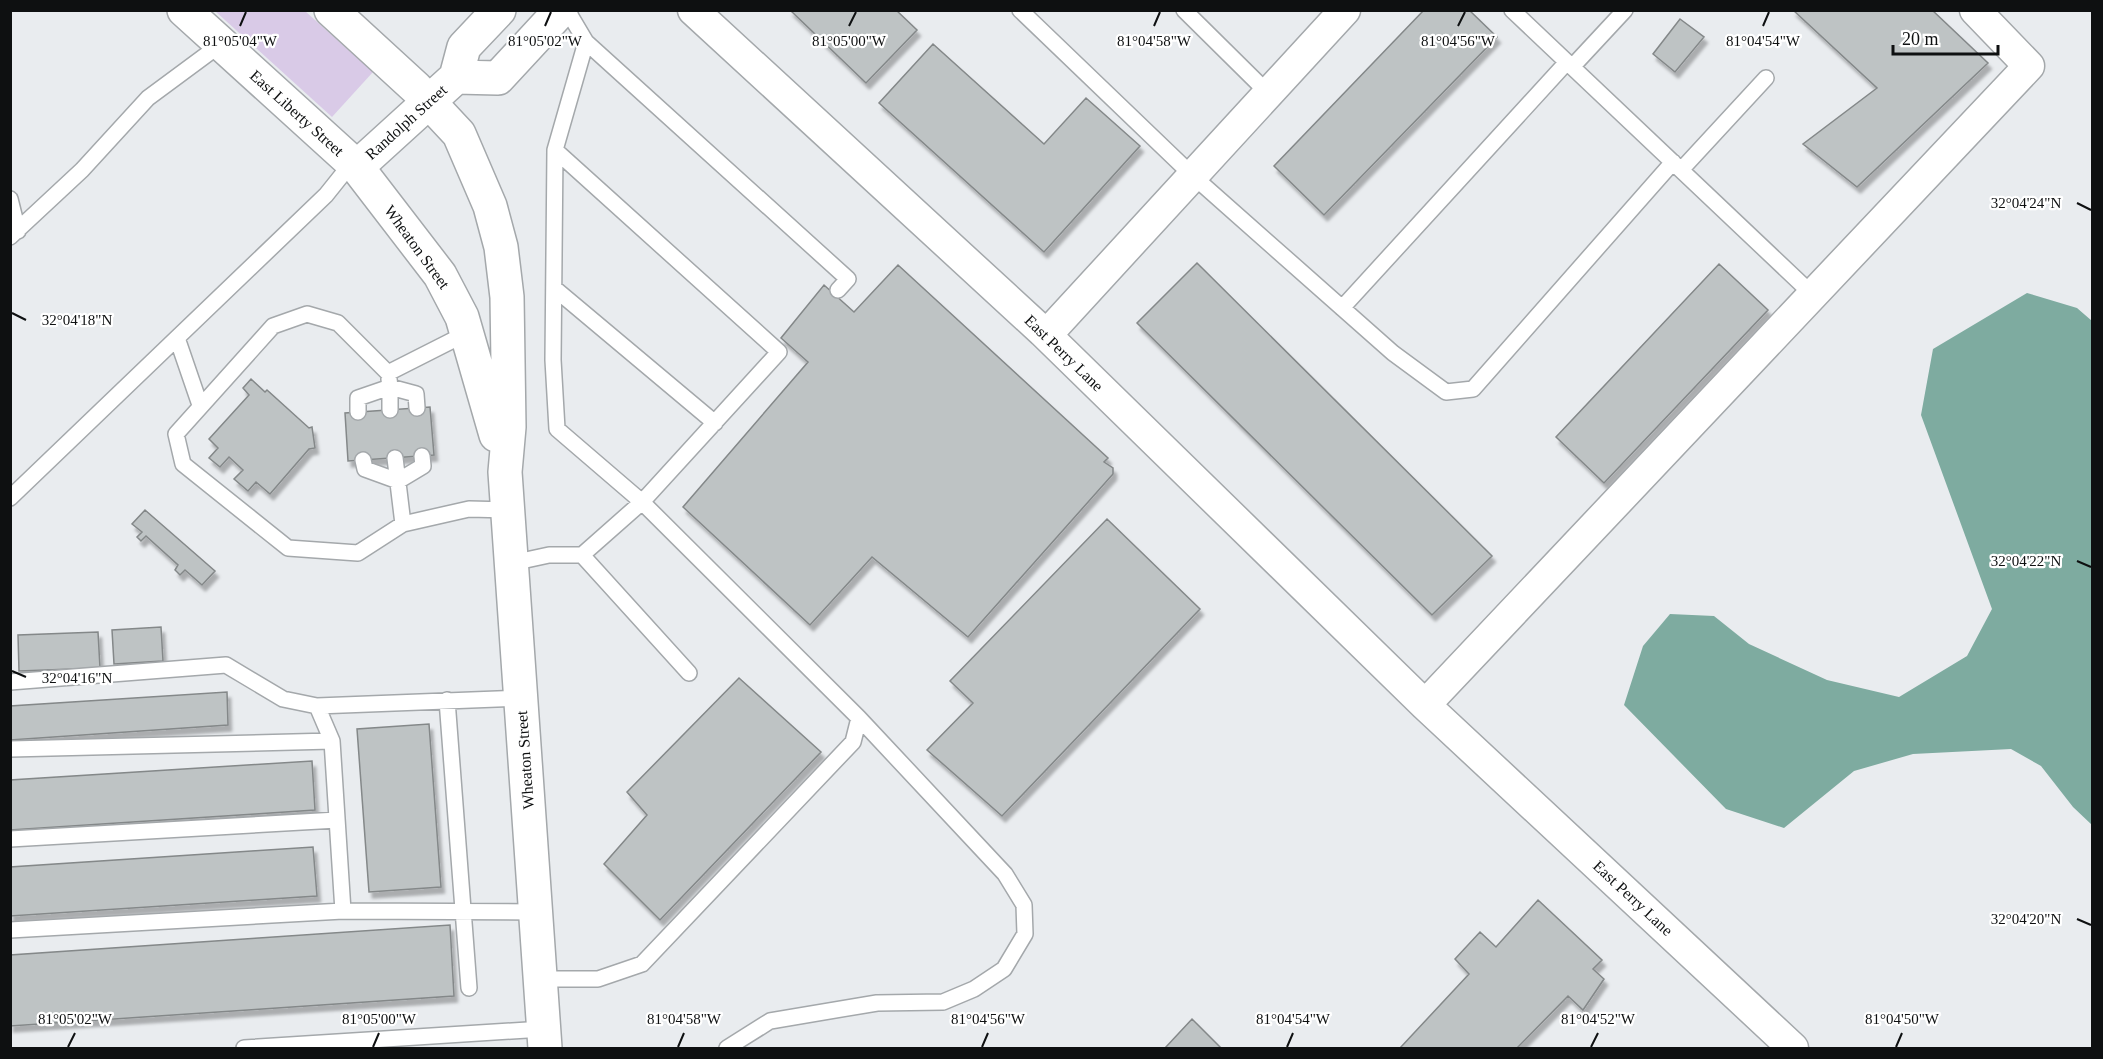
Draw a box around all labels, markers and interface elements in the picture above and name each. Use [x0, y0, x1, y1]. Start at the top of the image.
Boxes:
scale bar [1893, 18, 1998, 56]
text: 20 m [1902, 29, 1939, 49]
text: 81°05'04"W [203, 33, 278, 49]
text: 81°05'02"W [508, 33, 583, 49]
text: 81°05'00"W [812, 33, 887, 49]
text: 81°04'58"W [1117, 33, 1192, 49]
text: 81°04'56"W [1421, 33, 1496, 49]
text: 81°04'54"W [1726, 33, 1801, 49]
street label: East Liberty Street [246, 67, 348, 161]
street label: Randolph Street [362, 81, 451, 164]
text: 32°04'24"N [1991, 195, 2061, 211]
street label: Wheaton Street [381, 202, 453, 293]
street label: East Perry Lane [1021, 311, 1107, 395]
text: 32°04'18"N [42, 312, 112, 328]
text: 32°04'22"N [1991, 553, 2061, 569]
text: 32°04'16"N [42, 670, 112, 686]
street label: Wheaton Street [513, 709, 537, 810]
street label: East Perry Lane [1589, 857, 1676, 940]
text: 32°04'20"N [1991, 911, 2061, 927]
text: 81°05'02"W [38, 1011, 113, 1027]
text: 81°05'00"W [342, 1011, 417, 1027]
text: 81°04'58"W [647, 1011, 722, 1027]
text: 81°04'56"W [951, 1011, 1026, 1027]
text: 81°04'54"W [1256, 1011, 1331, 1027]
text: 81°04'52"W [1561, 1011, 1636, 1027]
text: 81°04'50"W [1865, 1011, 1940, 1027]

